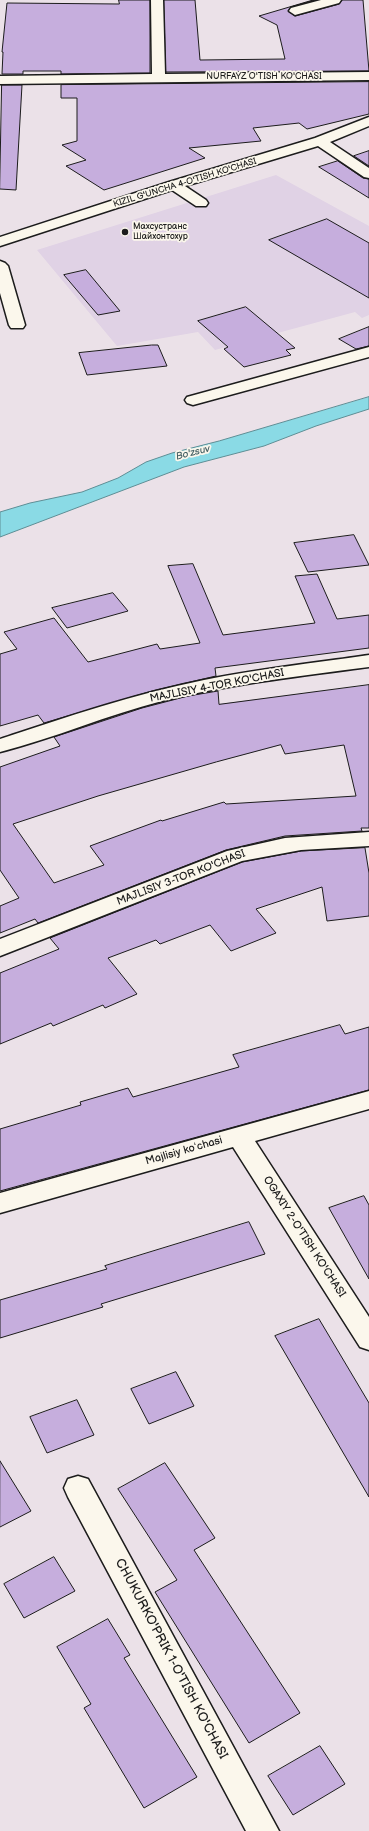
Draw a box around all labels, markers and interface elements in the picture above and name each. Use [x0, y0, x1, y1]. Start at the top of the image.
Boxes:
street label: NURFAYZ O'TISH KO'CHASI [206, 72, 322, 82]
street label: KIZIL G'UNCHA 4-O'TISH KO'CHASI [112, 156, 258, 210]
place label: Махсустранс Шайхонтохур [133, 222, 188, 243]
marker: Махсустранс Шайхонтохур [120, 227, 130, 237]
water label: Bo'zsuv [175, 443, 211, 463]
street label: MAJLISIY 4-TOR KO'CHASI [149, 666, 285, 706]
street label: MAJLISIY 3-TOR KO'CHASI [115, 847, 247, 909]
street label: Majlisiy koʻchasi [144, 1134, 224, 1168]
street label: OGAXIY 2-O'TISH KO'CHASI [260, 1174, 348, 1300]
street label: CHUKURKO'PRIK 1-O'TISH KO'CHASI [111, 1556, 231, 1762]

